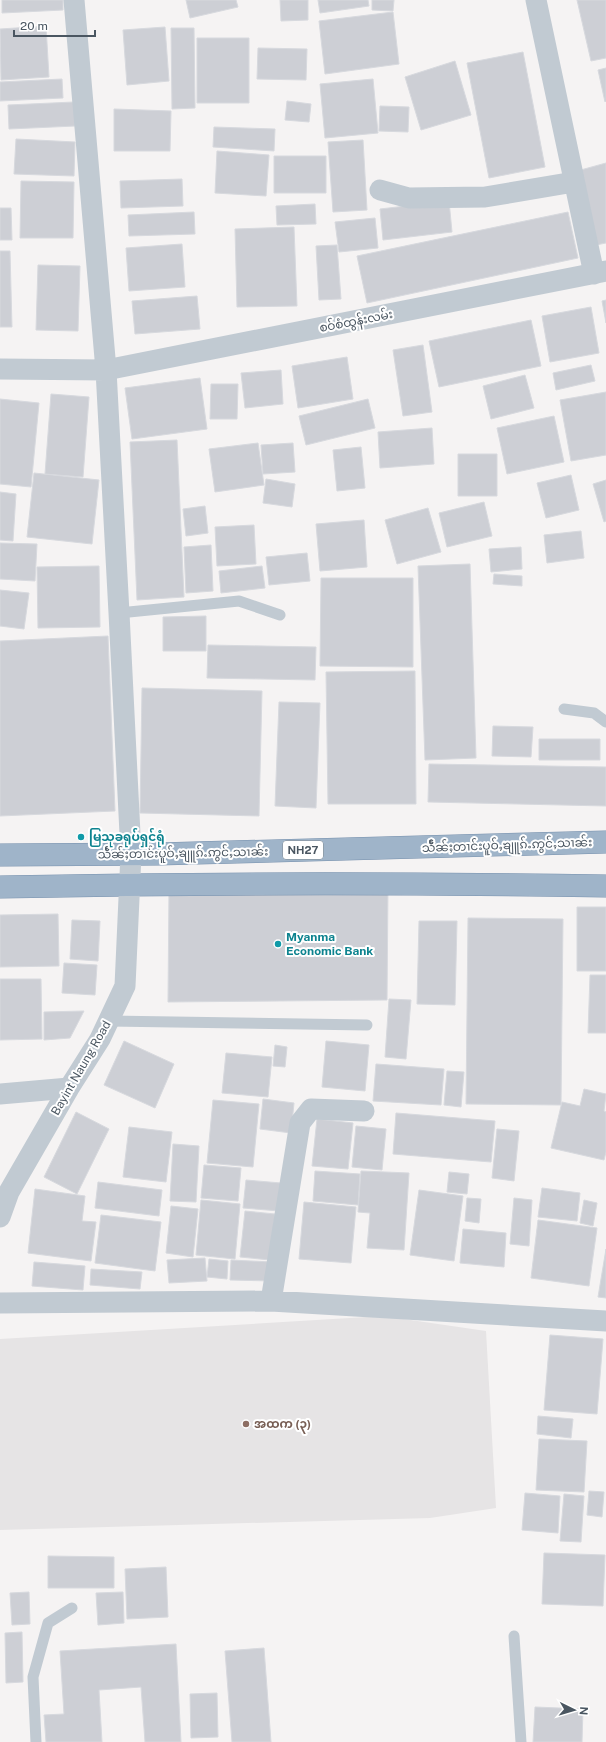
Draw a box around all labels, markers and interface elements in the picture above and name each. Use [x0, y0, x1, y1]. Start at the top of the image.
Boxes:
scale bar [14, 12, 95, 38]
text: 20 m [20, 19, 48, 33]
street label: စဝ်စံထွန်းလမ်း [318, 305, 394, 338]
place label: မြသုခရုပ်ရှင်ရုံ [89, 827, 165, 848]
marker: မြသုခရုပ်ရှင်ရုံ [76, 832, 86, 842]
street label: သဵႅၼ်ႈတၢင်းပူဝ်ႇၶျူၵ်ႉဢွင်ႇသၢၼ်း [421, 833, 593, 858]
road number: NH27 [283, 841, 323, 859]
street label: သဵႅၼ်ႈတၢင်းပူဝ်ႇၶျူၵ်ႉဢွင်ႇသၢၼ်း [98, 843, 268, 864]
place label: Myanma Economic Bank [286, 930, 373, 958]
marker: Myanma Economic Bank [273, 939, 283, 949]
street label: Bayint Naung Road [48, 1018, 114, 1118]
place label: အထက (၃) [254, 1417, 311, 1434]
marker: အထက (၃) [241, 1419, 251, 1429]
north arrow [554, 1690, 594, 1730]
text: N [578, 1706, 590, 1716]

